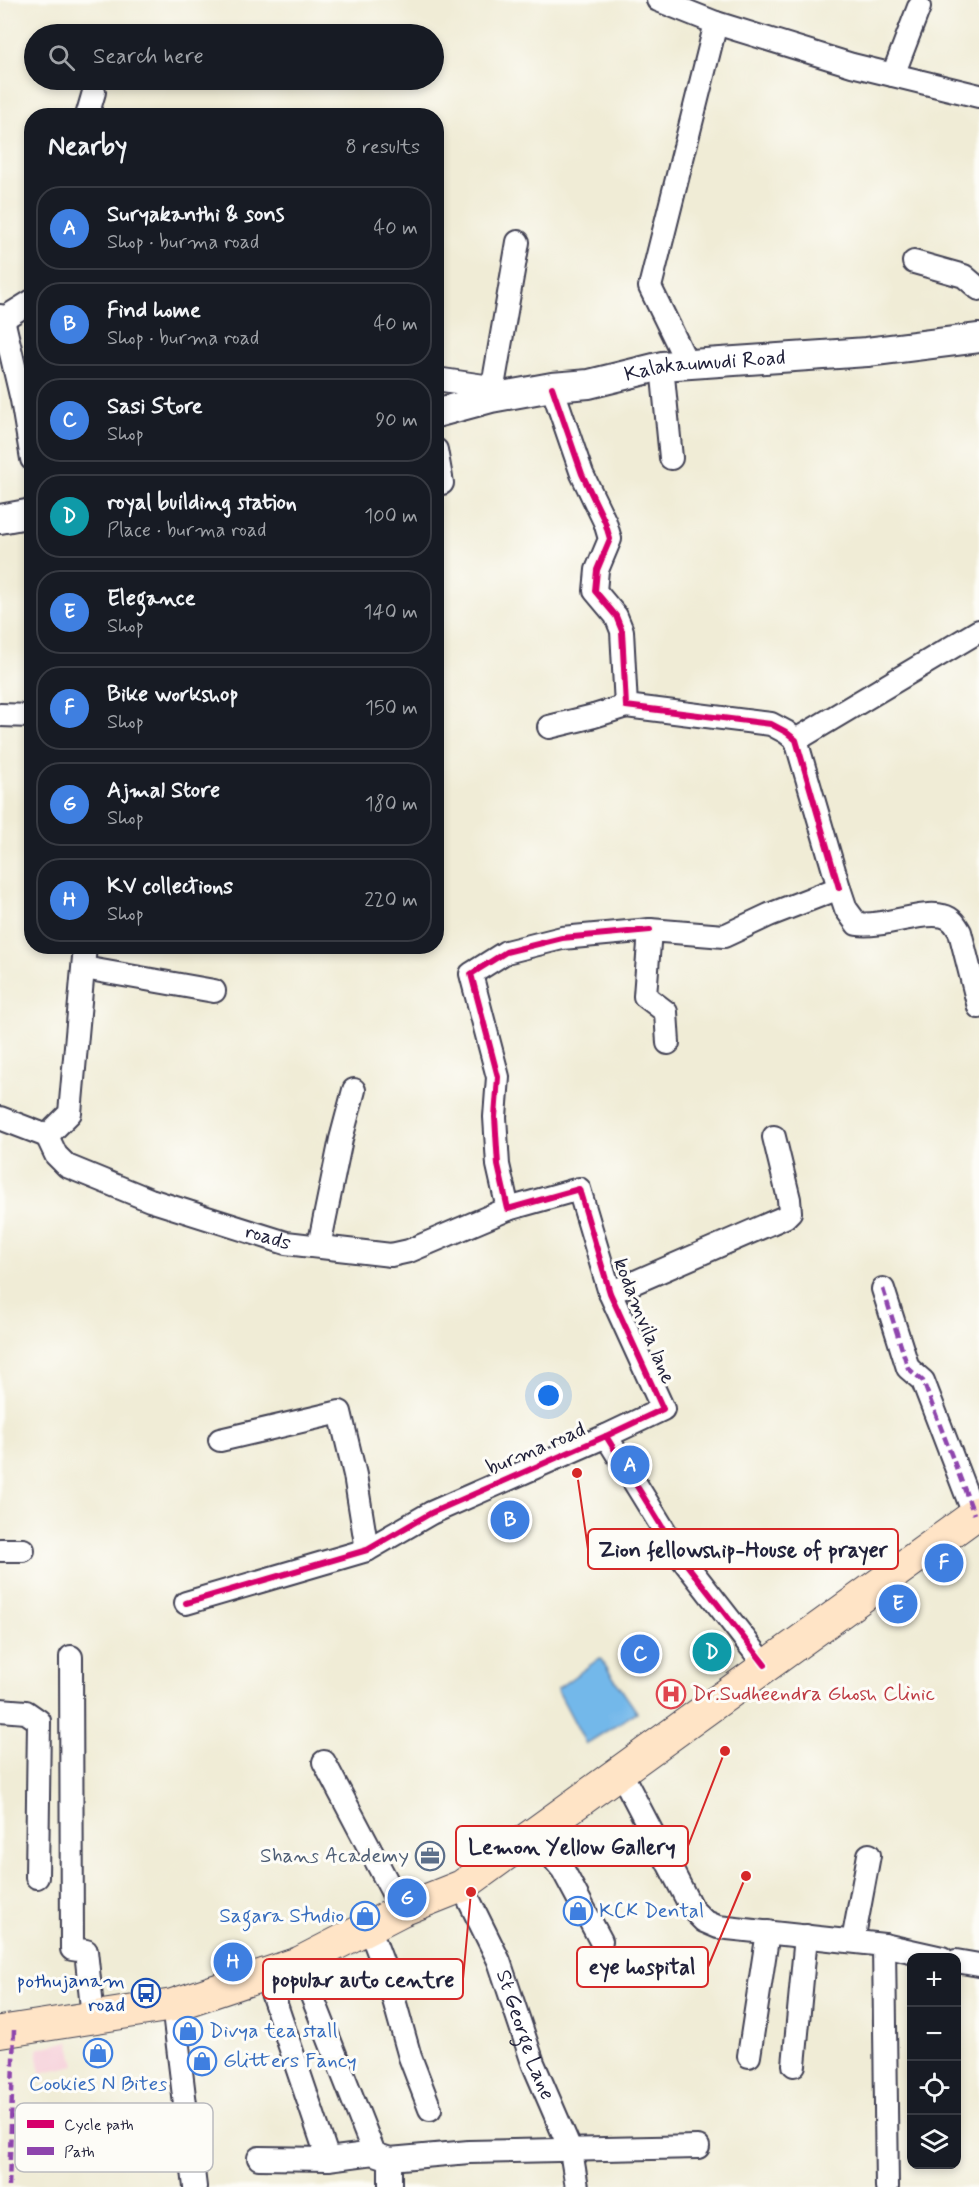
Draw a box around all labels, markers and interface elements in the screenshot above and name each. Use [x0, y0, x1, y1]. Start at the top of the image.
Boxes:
search box [24, 24, 444, 90]
icon: search [45, 41, 78, 74]
text: Search here [93, 43, 204, 71]
text: Nearby [48, 130, 127, 164]
text: 8 results [346, 134, 420, 161]
text: Suryakanthi & sons [107, 201, 285, 229]
text: A [63, 215, 76, 242]
text: 40 m [374, 215, 418, 242]
text: Shop · burma road [107, 229, 259, 256]
text: Find home [107, 297, 201, 325]
text: B [63, 311, 76, 338]
text: 40 m [374, 311, 418, 338]
text: Shop · burma road [107, 325, 259, 352]
street label: Kalakaumudi Road [621, 344, 786, 389]
text: Sasi Store [107, 393, 203, 421]
text: C [62, 407, 77, 434]
text: 90 m [375, 407, 418, 434]
text: Shop [107, 421, 144, 448]
text: royal building station [107, 489, 297, 517]
text: D [63, 503, 76, 530]
text: 100 m [364, 503, 418, 530]
text: Place · burma road [107, 517, 266, 544]
text: Elegance [107, 585, 196, 613]
text: E [64, 599, 75, 626]
text: 140 m [364, 599, 418, 626]
text: Shop [107, 613, 144, 640]
text: Bike workshop [107, 681, 238, 709]
text: F [64, 695, 75, 722]
text: 150 m [365, 695, 418, 722]
text: Shop [107, 709, 144, 736]
text: Ajmal Store [107, 777, 220, 805]
text: G [63, 791, 76, 818]
text: 180 m [365, 791, 418, 818]
text: Shop [107, 805, 144, 832]
text: KV collections [107, 873, 233, 901]
text: H [63, 887, 76, 914]
text: 220 m [364, 887, 418, 914]
text: Shop [107, 901, 144, 928]
street label: roads [242, 1217, 294, 1258]
street label: kodamvila lane [606, 1254, 682, 1388]
your location [534, 1381, 563, 1410]
street label: burma road [482, 1416, 590, 1482]
pin: A [610, 1442, 650, 1488]
pin: B [490, 1498, 530, 1543]
callout: Zion fellowship-House of prayer [588, 1529, 898, 1569]
text: Zion fellowship-House of prayer [598, 1537, 889, 1566]
pin: F [924, 1540, 964, 1586]
pin: E [878, 1582, 918, 1626]
pin: D [692, 1630, 732, 1674]
pin: C [620, 1632, 660, 1676]
hospital icon: Dr.Sudheendra Ghosh Clinic [655, 1678, 687, 1710]
place label: Dr.Sudheendra Ghosh Clinic [692, 1680, 936, 1708]
callout: Lemon Yellow Gallery [456, 1826, 688, 1866]
text: Lemon Yellow Gallery [468, 1834, 676, 1862]
office icon: Shans Academy [414, 1840, 446, 1872]
place label: Shans Academy [260, 1842, 409, 1870]
pin: G [388, 1876, 426, 1920]
shop icon: KCK Dental [562, 1895, 594, 1927]
place label: KCK Dental [599, 1897, 704, 1925]
shop icon: Sagara Studio [349, 1900, 381, 1932]
place label: Sagara Studio [219, 1902, 344, 1932]
pin: H [214, 1940, 252, 1984]
callout: eye hospital [577, 1947, 708, 1987]
map controls [907, 1953, 961, 2169]
button: + [907, 1953, 961, 2007]
text: eye hospital [589, 1954, 695, 1983]
callout: popular auto centre [263, 1959, 463, 1999]
street label: St George Lane [489, 1966, 561, 2104]
place label: pothujanam road [17, 1967, 125, 2019]
text: popular auto centre [271, 1967, 455, 1995]
bus stop icon: pothujanam road [130, 1977, 162, 2009]
button: − [907, 2007, 961, 2061]
shop icon: Divya tea stall [172, 2015, 204, 2047]
place label: Divya tea stall [209, 2017, 338, 2045]
shop icon: Cookies N Bites [82, 2037, 114, 2069]
shop icon: Glitters Fancy [186, 2045, 218, 2077]
place label: Glitters Fancy [223, 2047, 357, 2075]
button: locate [907, 2061, 961, 2115]
place label: Cookies N Bites [29, 2070, 167, 2098]
legend [15, 2103, 213, 2172]
text: Cycle path [64, 2115, 134, 2136]
button: layers [907, 2115, 961, 2169]
text: Path [64, 2142, 95, 2163]

